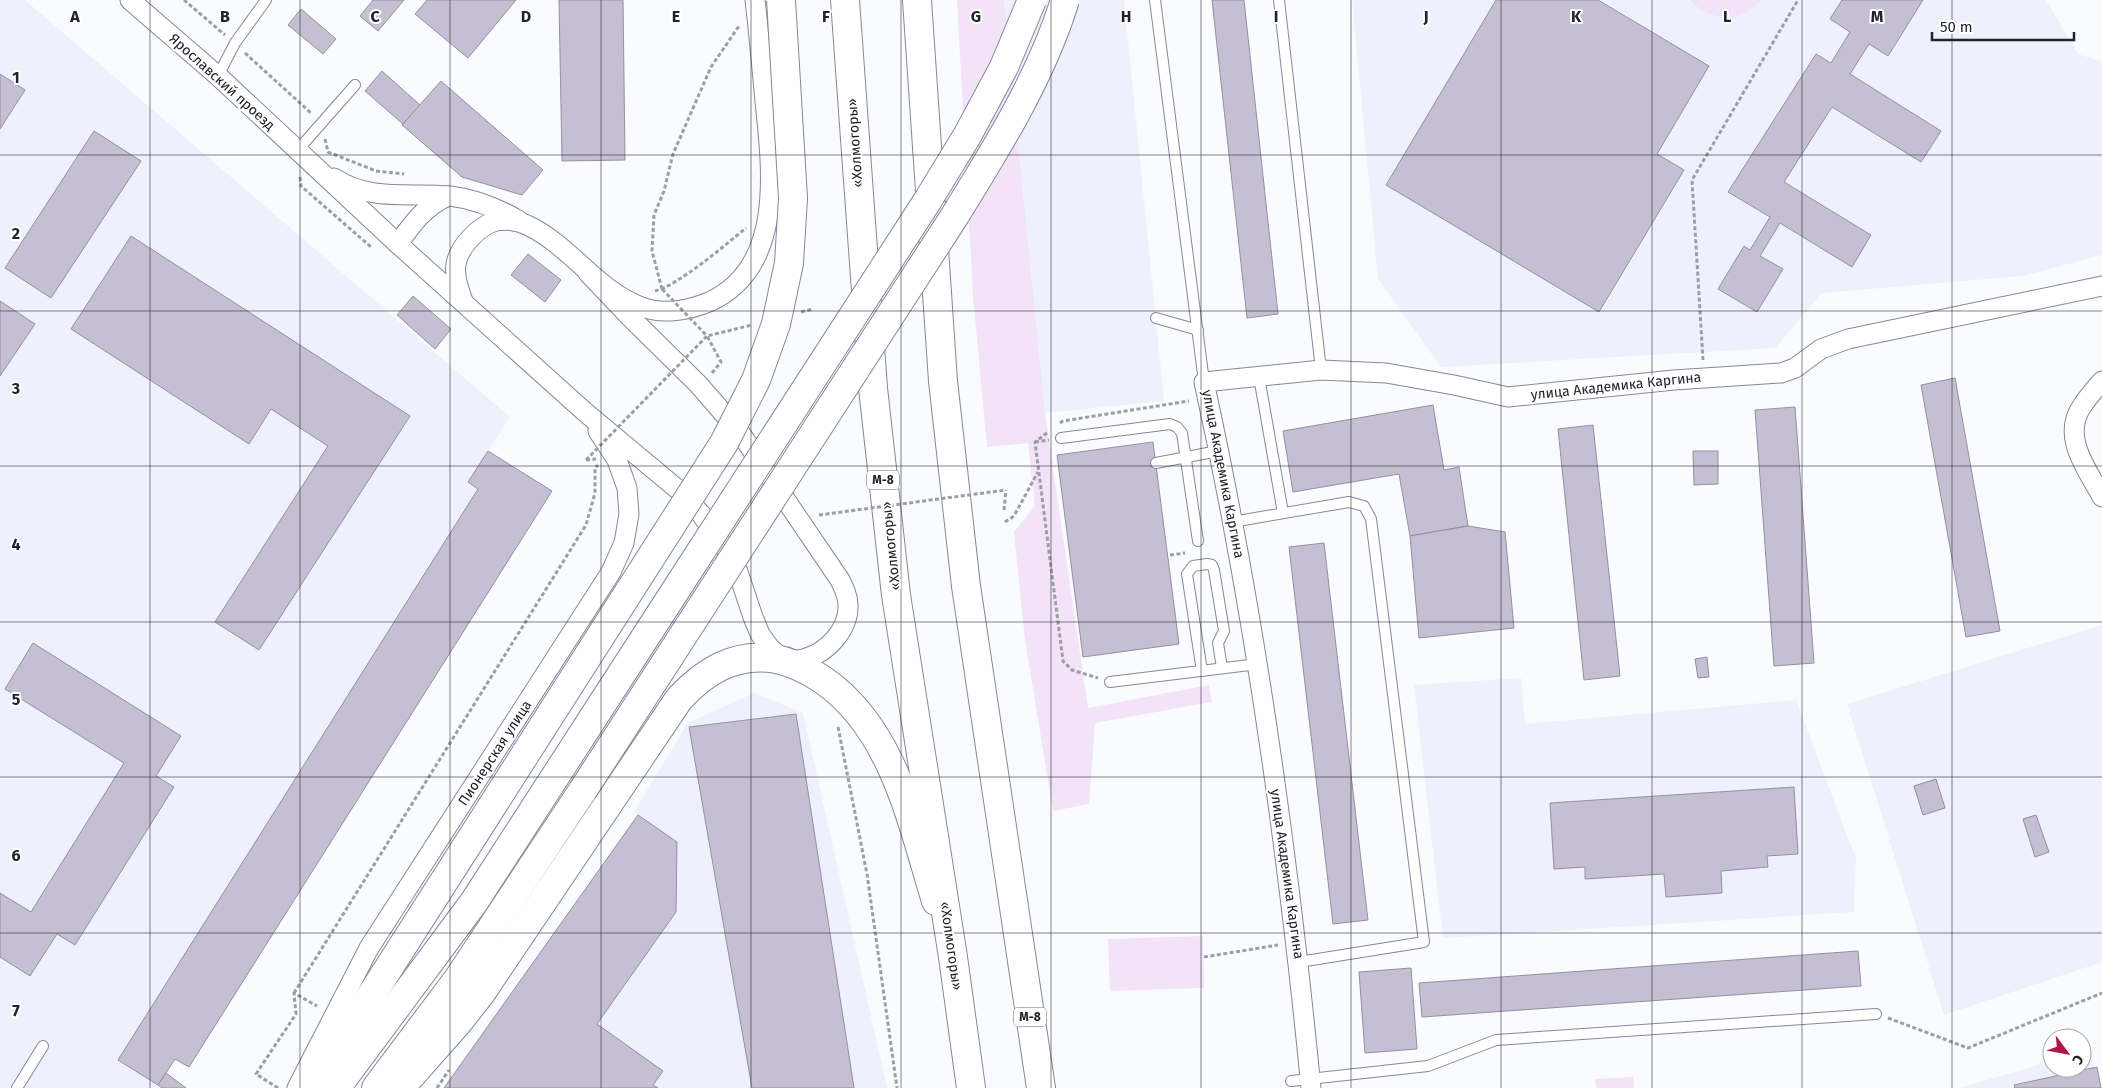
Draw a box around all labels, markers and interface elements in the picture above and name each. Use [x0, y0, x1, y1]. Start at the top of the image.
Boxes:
text: A [69, 7, 80, 26]
text: B [220, 7, 230, 26]
text: C [370, 7, 380, 26]
text: D [521, 7, 531, 26]
text: E [672, 7, 680, 26]
text: F [822, 7, 830, 26]
text: G [971, 7, 981, 26]
text: H [1121, 7, 1131, 26]
text: I [1274, 7, 1278, 26]
text: J [1422, 7, 1429, 26]
text: K [1571, 7, 1582, 26]
text: L [1723, 7, 1731, 26]
text: M [1871, 7, 1884, 26]
scale bar [1932, 10, 2074, 42]
text: 50 m [1940, 18, 1973, 36]
street label: Ярославский проезд [166, 30, 278, 134]
text: 1 [12, 68, 20, 87]
street label: «Холмогоры» [843, 98, 867, 188]
text: 2 [12, 224, 20, 243]
street label: улица Академика Каргина [1530, 369, 1702, 403]
text: 3 [11, 379, 20, 398]
street label: улица Академика Каргина [1198, 388, 1248, 560]
road number: М-8 [867, 470, 899, 490]
street label: «Холмогоры» [878, 501, 904, 591]
text: 4 [11, 535, 21, 554]
text: 5 [12, 690, 21, 709]
street label: Пионерская улица [455, 697, 535, 809]
street label: улица Академика Каргина [1267, 788, 1307, 960]
text: 6 [11, 846, 21, 865]
street label: «Холмогоры» [936, 901, 966, 992]
text: 7 [12, 1001, 20, 1020]
road number: М-8 [1014, 1008, 1046, 1026]
north arrow [2042, 1028, 2092, 1078]
text: С [2068, 1052, 2087, 1068]

